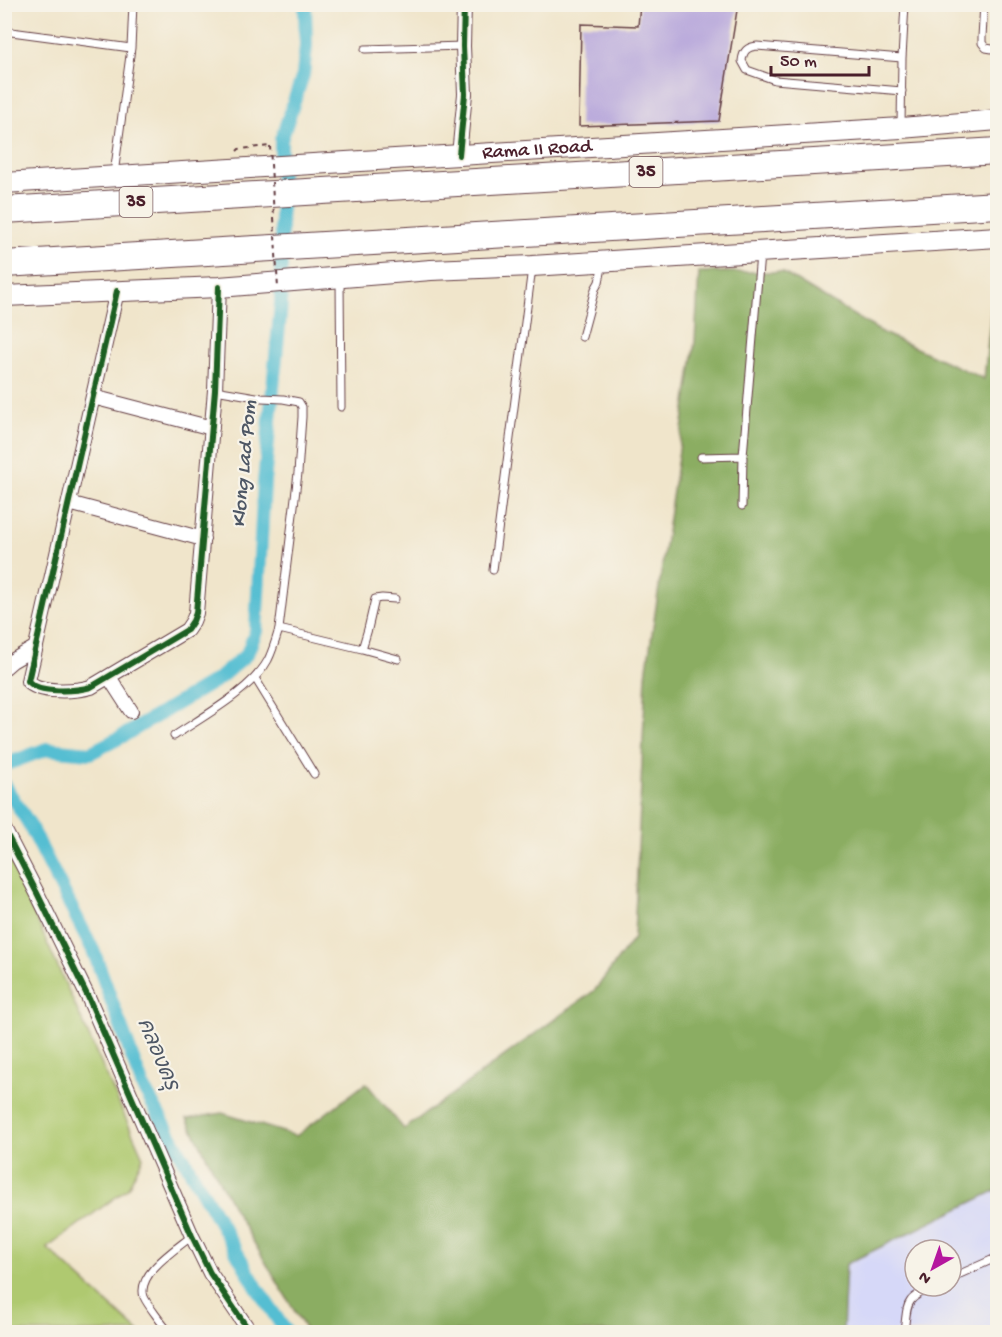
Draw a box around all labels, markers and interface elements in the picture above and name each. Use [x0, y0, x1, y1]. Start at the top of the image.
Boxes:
scale bar [771, 39, 868, 77]
text: 50 m [780, 52, 817, 73]
street label: Rama II Road [482, 135, 595, 165]
road number: 35 [630, 157, 662, 187]
road number: 35 [120, 187, 152, 217]
water label: Klong Lad Pom [228, 399, 264, 529]
water label: คลองครุ [130, 1015, 183, 1097]
north arrow [903, 1238, 963, 1298]
text: N [915, 1266, 936, 1287]

